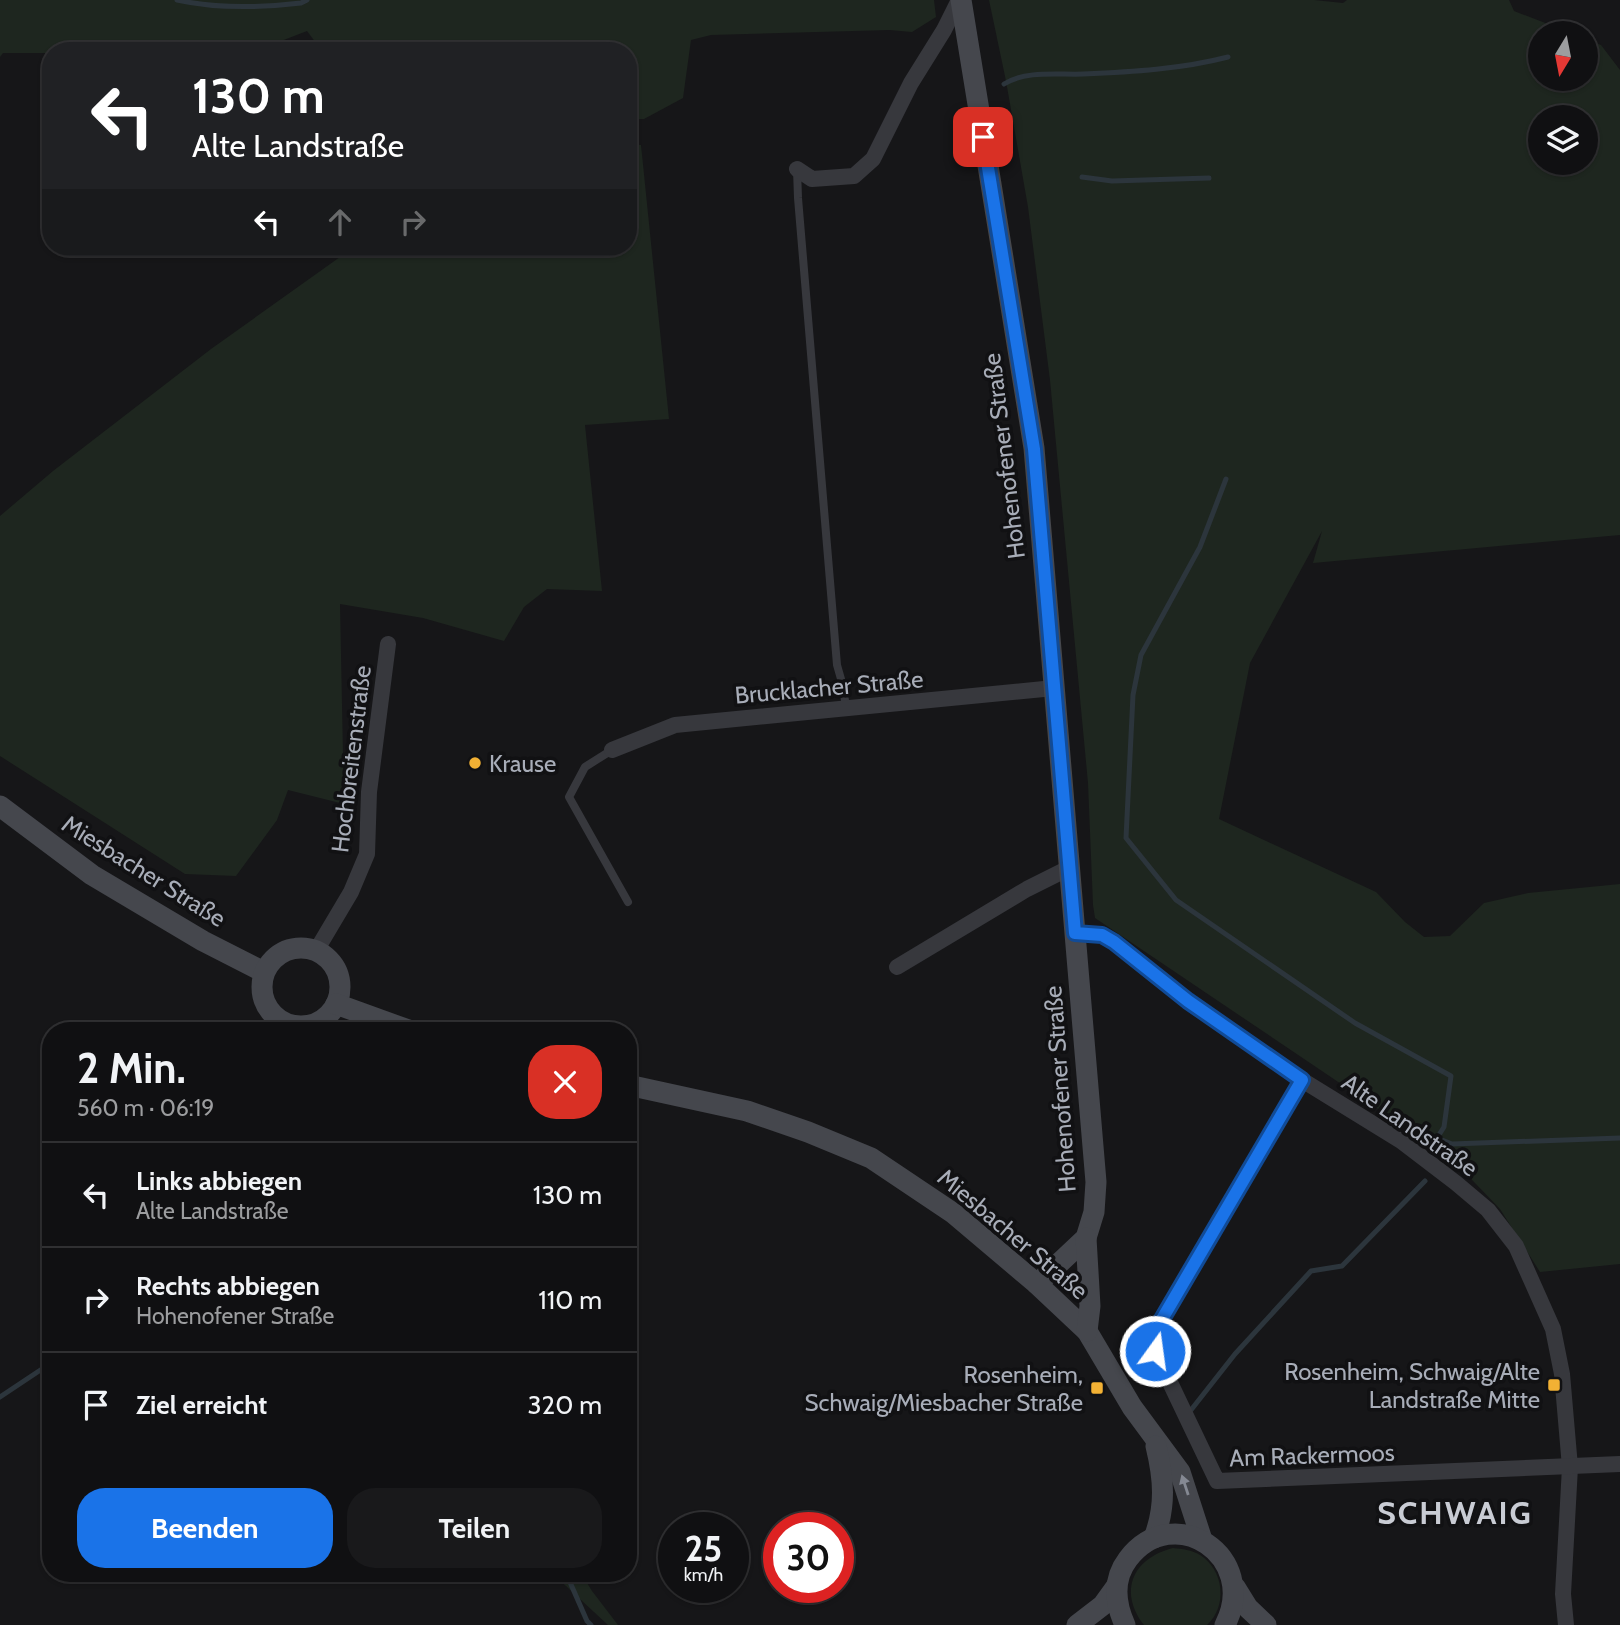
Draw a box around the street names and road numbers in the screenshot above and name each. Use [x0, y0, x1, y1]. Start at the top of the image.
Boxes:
street label: Hohenofener Straße [977, 352, 1031, 560]
street label: Hochbreitenstraße [325, 664, 377, 854]
street label: Brucklacher Straße [734, 664, 924, 710]
street label: Miesbacher Straße [57, 809, 231, 933]
street label: Hohenofener Straße [1038, 985, 1082, 1193]
street label: Alte Landstraße [1337, 1067, 1483, 1183]
street label: Miesbacher Straße [932, 1163, 1094, 1305]
street label: Am Rackermoos [1229, 1438, 1395, 1472]

